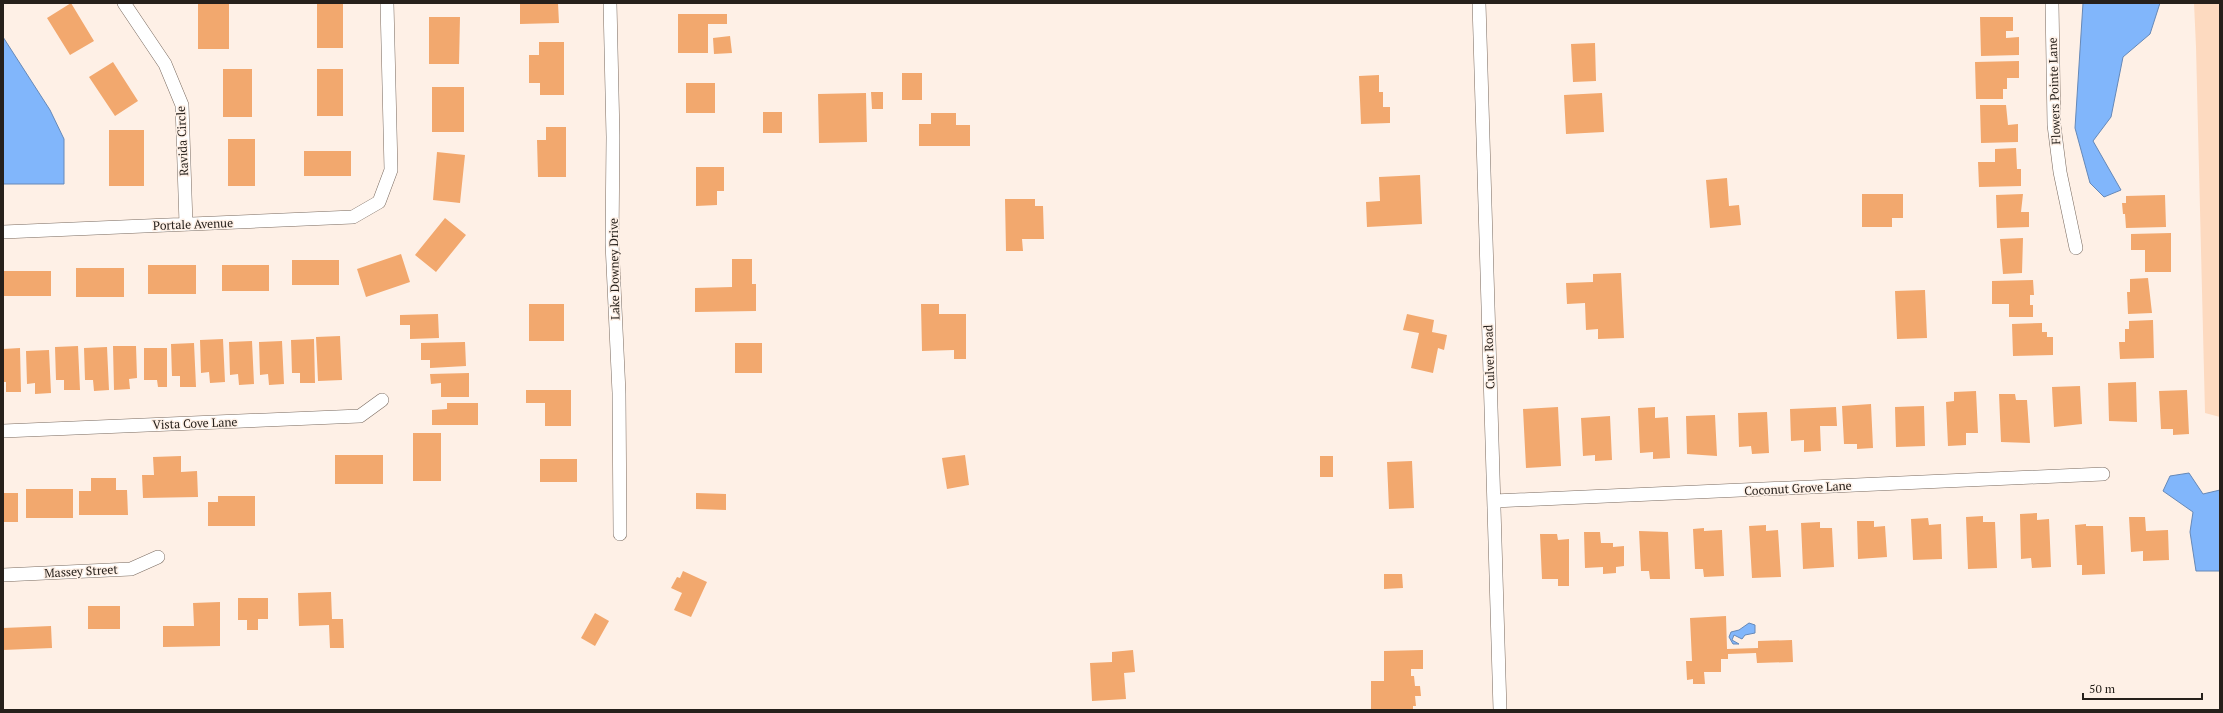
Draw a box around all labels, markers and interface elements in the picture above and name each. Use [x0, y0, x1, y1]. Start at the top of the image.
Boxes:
street label: Flowers Pointe Lane [2045, 37, 2063, 145]
street label: Ravida Circle [173, 106, 191, 176]
street label: Portale Avenue [153, 215, 233, 233]
street label: Lake Downey Drive [606, 218, 622, 320]
street label: Culver Road [1480, 324, 1498, 389]
street label: Vista Cove Lane [152, 414, 238, 432]
street label: Coconut Grove Lane [1744, 478, 1852, 498]
street label: Massey Street [44, 562, 119, 580]
scale bar [2083, 675, 2202, 701]
text: 50 m [2089, 681, 2116, 696]

